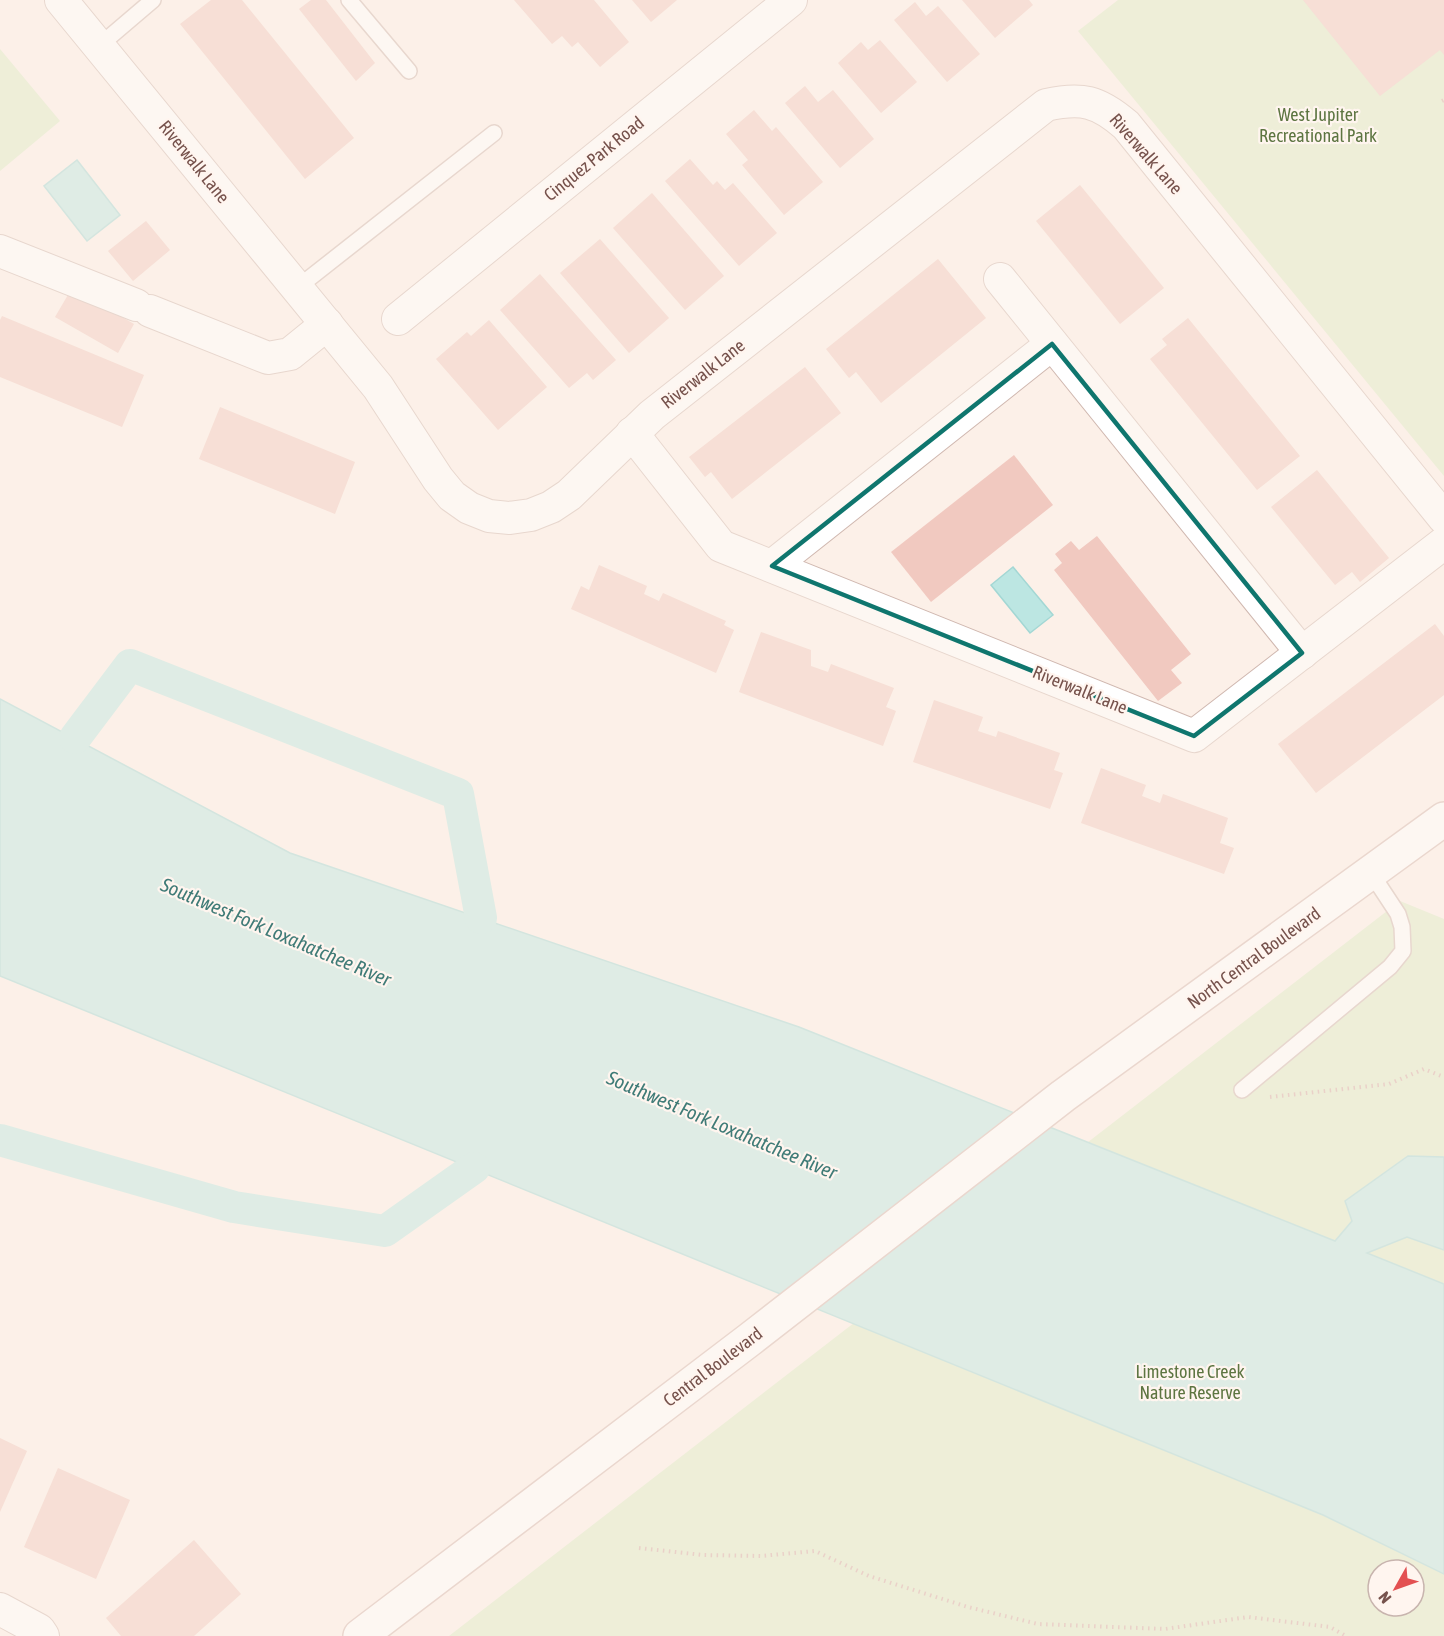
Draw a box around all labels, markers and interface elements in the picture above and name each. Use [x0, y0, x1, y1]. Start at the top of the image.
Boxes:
park label: West Jupiter Recreational Park [1259, 104, 1377, 146]
street label: Riverwalk Lane [1106, 109, 1187, 198]
street label: Cinquez Park Road [540, 112, 648, 205]
street label: Riverwalk Lane [155, 116, 234, 207]
street label: Riverwalk Lane [657, 334, 749, 413]
street label: Riverwalk Lane [1030, 661, 1131, 718]
water label: Southwest Fork Loxahatchee River [157, 872, 396, 991]
street label: North Central Boulevard [1183, 902, 1324, 1013]
water label: Southwest Fork Loxahatchee River [603, 1065, 842, 1184]
street label: Central Boulevard [659, 1323, 766, 1411]
park label: Limestone Creek Nature Reserve [1135, 1361, 1245, 1403]
north arrow [1366, 1558, 1426, 1618]
text: N [1375, 1588, 1394, 1607]

